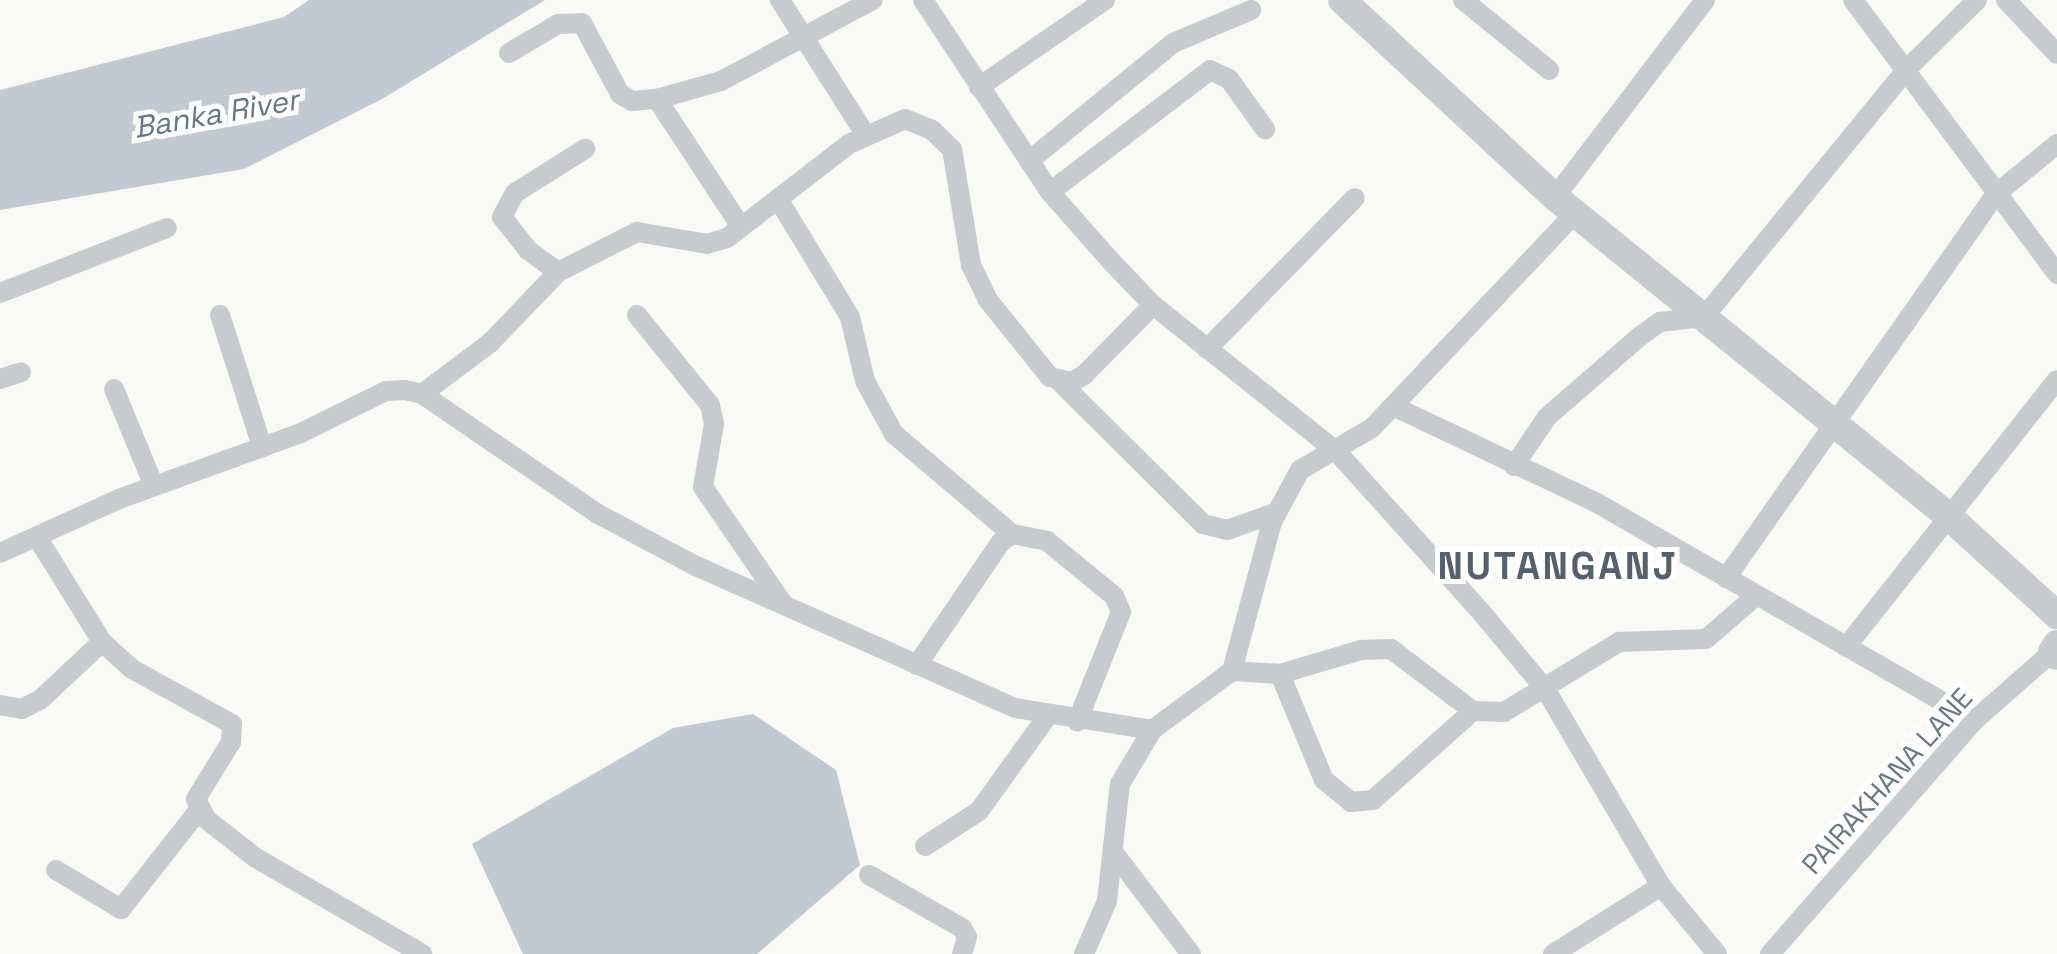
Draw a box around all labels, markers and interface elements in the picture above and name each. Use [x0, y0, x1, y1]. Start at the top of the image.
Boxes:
water label: Banka River [131, 82, 301, 146]
district label: NUTANGANJ [1438, 544, 1678, 590]
street label: PAIRAKHANA LANE [1795, 681, 1979, 881]

